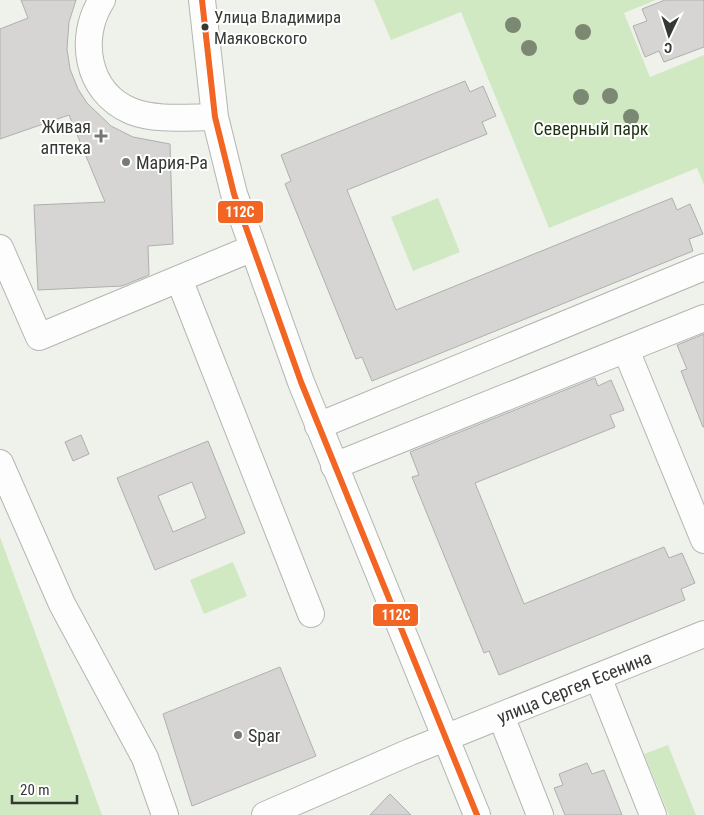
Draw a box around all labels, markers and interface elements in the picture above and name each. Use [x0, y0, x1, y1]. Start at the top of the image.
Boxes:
place label: Улица Владимира Маяковского [214, 7, 341, 48]
north arrow [644, 10, 694, 60]
marker: Улица Владимира Маяковского [200, 22, 210, 32]
text: С [664, 40, 673, 56]
place label: Живая аптека [41, 116, 91, 158]
park label: Северный парк [533, 118, 649, 139]
marker: Живая аптека [95, 130, 107, 142]
place label: Мария-Ра [136, 152, 208, 173]
marker: Мария-Ра [120, 156, 132, 168]
line badge: 112С [217, 200, 264, 224]
text: 112С [225, 204, 255, 220]
line badge: 112С [372, 603, 419, 627]
text: 112С [381, 607, 411, 623]
street label: улица Сергея Есенина [494, 646, 654, 728]
place label: Spar [248, 725, 281, 746]
marker: Spar [232, 729, 244, 741]
scale bar [12, 772, 78, 804]
text: 20 m [20, 781, 50, 799]

